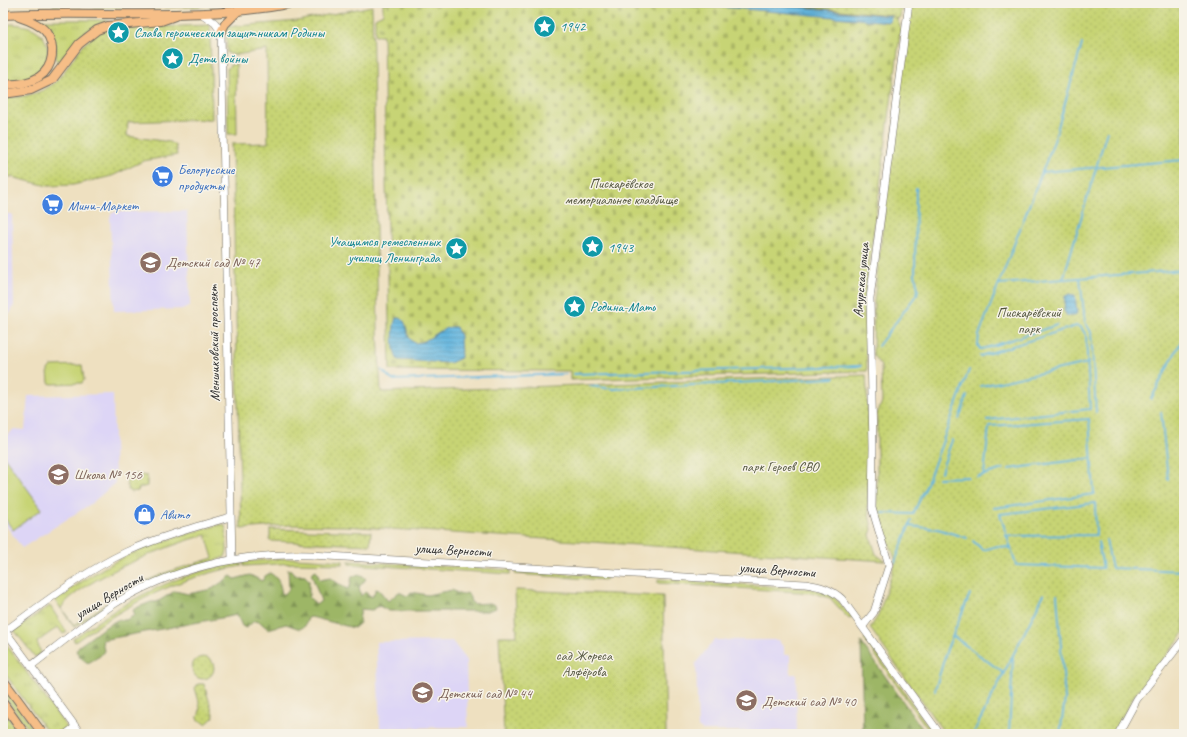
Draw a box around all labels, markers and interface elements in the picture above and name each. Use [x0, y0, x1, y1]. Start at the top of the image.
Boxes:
place icon: 1942 [531, 13, 557, 39]
place label: 1942 [560, 18, 587, 35]
place icon: Слава героическим защитникам Родины [106, 19, 132, 45]
place label: Слава героическим защитникам Родины [134, 24, 326, 41]
place icon: Дети войны [159, 45, 185, 71]
place label: Дети войны [188, 50, 249, 67]
place label: Белорусские продукты [178, 161, 236, 194]
supermarket icon: Белорусские продукты [150, 164, 176, 190]
park label: Пискарёвское мемориальное кладбище [565, 175, 679, 208]
supermarket icon: Мини-Маркет [39, 192, 65, 218]
place label: Мини-Маркет [68, 197, 140, 214]
place label: Учащимся ремесленных училищ Ленинграда [329, 233, 441, 266]
place icon: 1943 [580, 234, 606, 260]
place icon: Учащимся ремесленных училищ Ленинграда [443, 236, 469, 262]
place label: 1943 [608, 239, 635, 256]
street label: Амурская улица [849, 241, 873, 318]
school or university icon: Детский сад № 47 [137, 249, 163, 275]
place label: Детский сад № 47 [166, 254, 260, 271]
street label: Меншиковский проспект [204, 283, 224, 401]
place icon: Родина-Мать [561, 293, 587, 319]
place label: Родина-Мать [590, 298, 656, 315]
park label: Пискарёвский парк [997, 304, 1062, 337]
park label: парк Героев СВО [742, 458, 820, 475]
school or university icon: Школа № 156 [46, 461, 72, 487]
place label: Школа № 156 [74, 466, 143, 483]
shop icon: Авито [131, 501, 157, 527]
place label: Авито [160, 506, 191, 523]
street label: улица Верности [414, 539, 493, 561]
street label: улица Верности [738, 559, 817, 581]
street label: улица Верности [71, 568, 148, 623]
park label: сад Жореса Алфёрова [556, 647, 613, 680]
school or university icon: Детский сад № 44 [410, 680, 436, 706]
place label: Детский сад № 44 [438, 685, 533, 702]
school or university icon: Детский сад № 40 [734, 688, 760, 714]
place label: Детский сад № 40 [762, 693, 857, 710]

